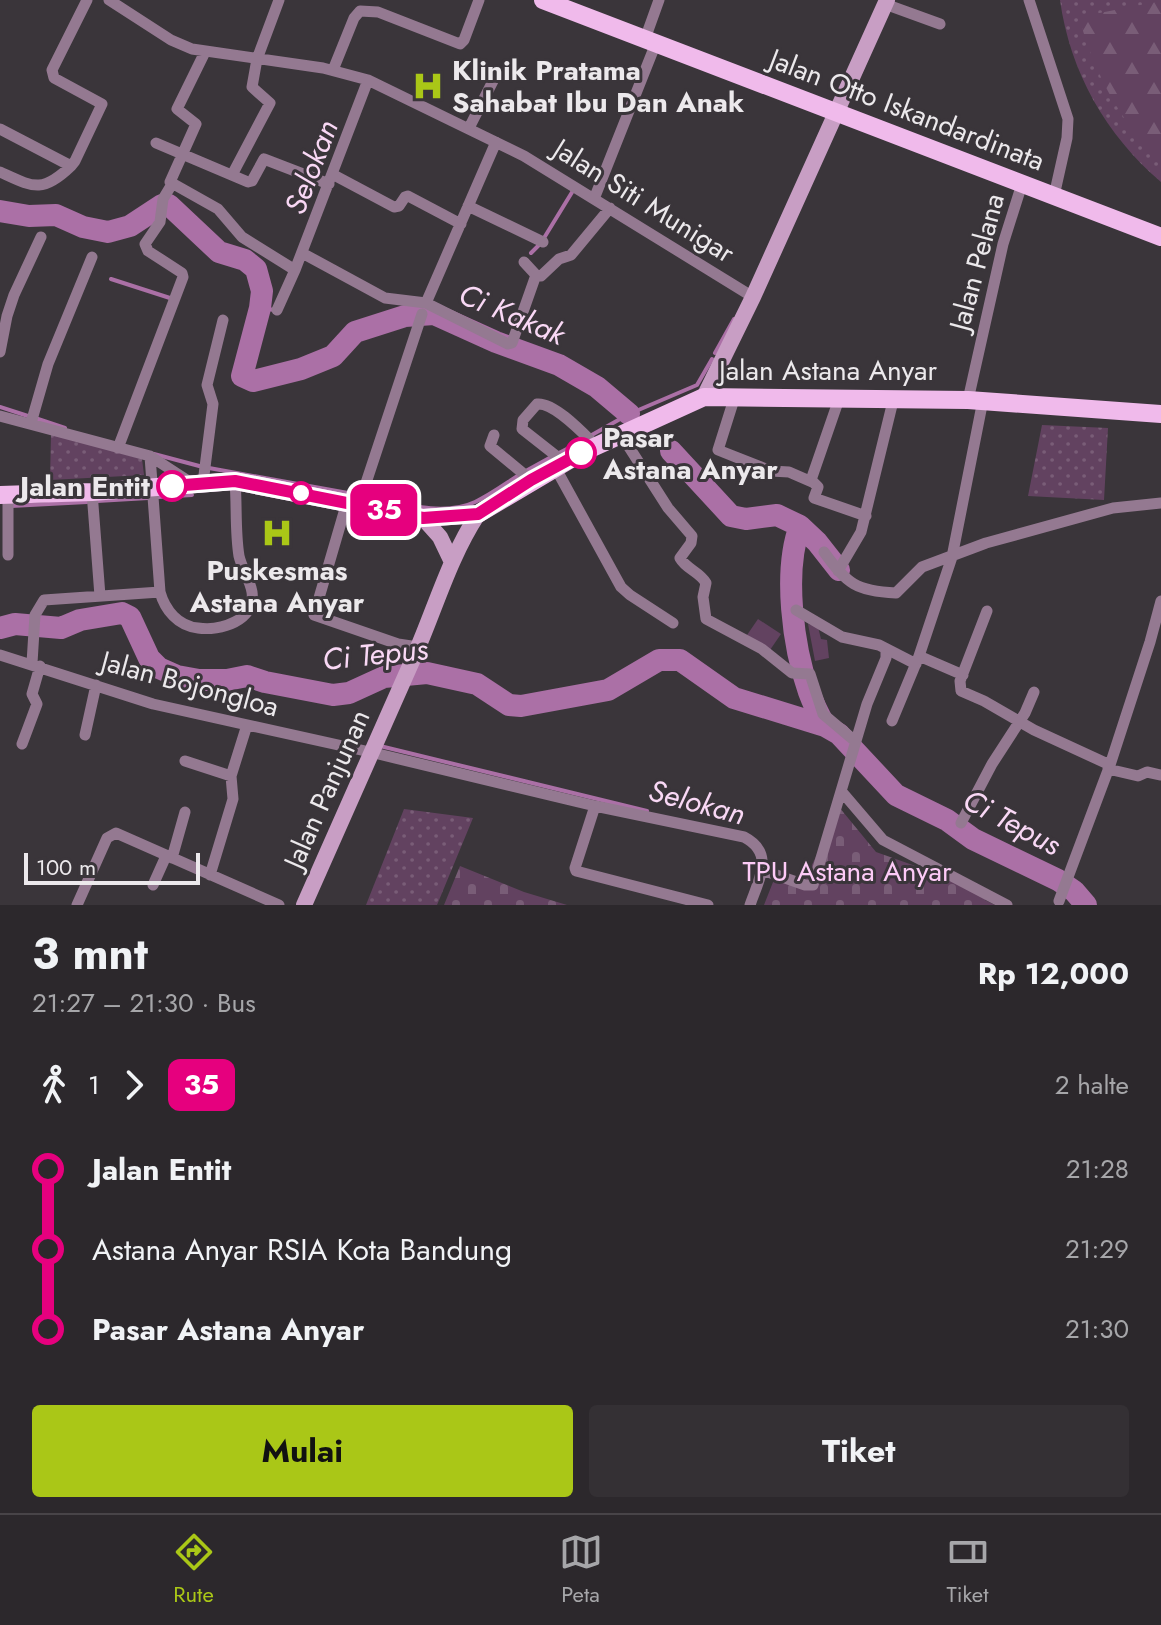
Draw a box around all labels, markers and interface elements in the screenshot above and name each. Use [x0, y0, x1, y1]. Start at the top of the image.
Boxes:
street label: Jalan Otto Iskandardinata [760, 37, 1051, 181]
place label: Klinik Pratama Sahabat Ibu Dan Anak [452, 50, 744, 123]
hospital icon: Klinik Pratama Sahabat Ibu Dan Anak [411, 69, 445, 103]
water label: Selokan [273, 113, 349, 221]
street label: Jalan Siti Munigar [542, 127, 743, 273]
street label: Jalan Pelana [938, 189, 1015, 339]
water label: Ci Kakak [452, 272, 573, 356]
street label: Jalan Astana Anyar [715, 350, 937, 391]
place label: Pasar Astana Anyar [602, 417, 778, 490]
marker: Pasar Astana Anyar [566, 438, 596, 468]
place label: Jalan Entit [15, 466, 150, 507]
marker: Jalan Entit [157, 471, 187, 501]
unlabelled marker [290, 482, 312, 504]
line badge: 35 [348, 484, 420, 536]
text: 35 [366, 489, 402, 530]
hospital icon: Puskesmas Astana Anyar [260, 516, 294, 550]
place label: Puskesmas Astana Anyar [189, 550, 365, 623]
water label: Ci Tepus [320, 627, 430, 681]
street label: Jalan Bojongloa [93, 640, 283, 727]
street label: Jalan Panjunan [272, 703, 380, 879]
water label: Selokan [644, 769, 750, 835]
water label: Ci Tepus [955, 778, 1069, 866]
scale bar [24, 849, 200, 885]
text: 100 m [36, 851, 96, 883]
park label: TPU Astana Anyar [742, 851, 952, 892]
text: 3 mnt [32, 922, 148, 986]
text: Rp 12,000 [978, 952, 1129, 995]
text: 21:27 – 21:30 · Bus [32, 984, 256, 1022]
icon: walk [32, 1063, 76, 1107]
icon: forward [112, 1063, 156, 1107]
text: 35 [184, 1064, 219, 1105]
text: 1 [88, 1066, 100, 1104]
text: 2 halte [1055, 1066, 1129, 1104]
text: Jalan Entit [92, 1148, 231, 1191]
text: 21:28 [1066, 1150, 1129, 1188]
text: Astana Anyar RSIA Kota Bandung [92, 1228, 512, 1271]
text: 21:29 [1065, 1230, 1129, 1268]
text: Pasar Astana Anyar [92, 1308, 364, 1351]
text: 21:30 [1065, 1310, 1129, 1348]
button: Mulai [32, 1405, 573, 1497]
button: Tiket [589, 1405, 1129, 1497]
tab: Rute [172, 1530, 216, 1610]
tab: Peta [559, 1530, 603, 1610]
tab: Tiket [946, 1530, 990, 1610]

